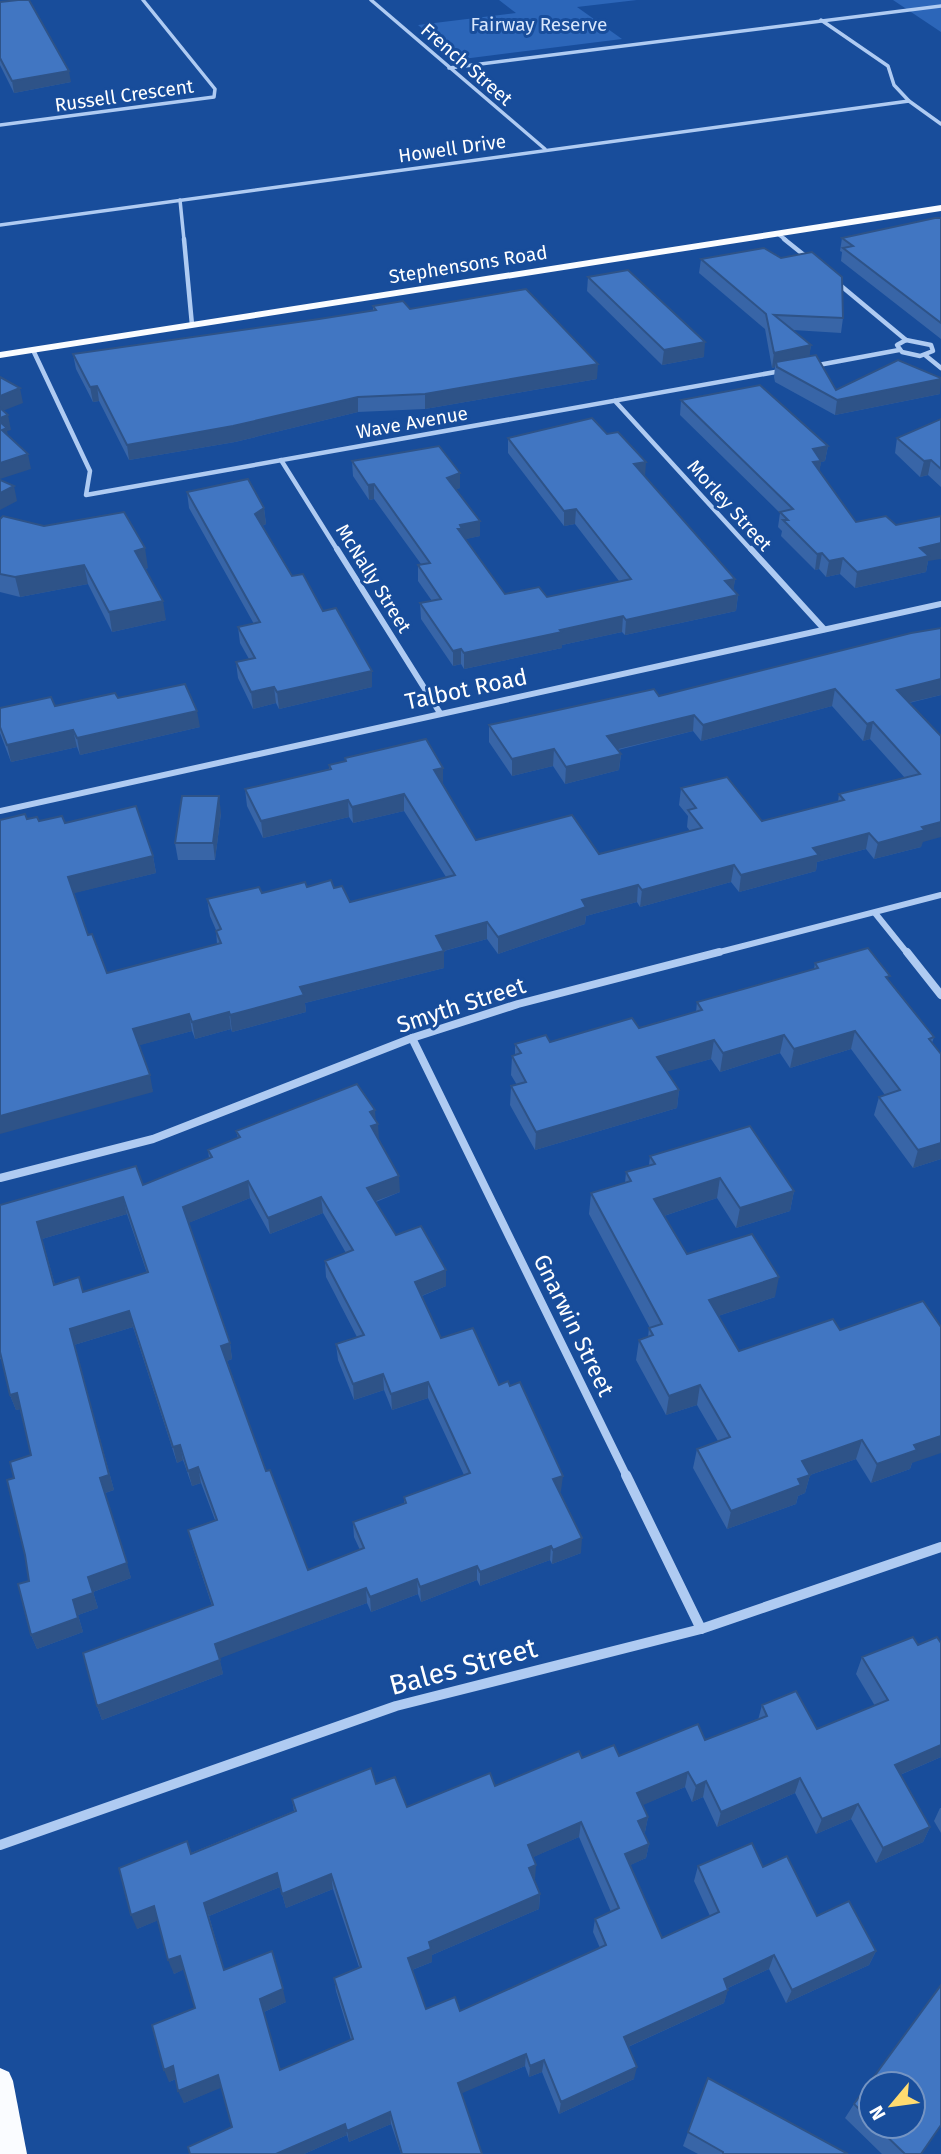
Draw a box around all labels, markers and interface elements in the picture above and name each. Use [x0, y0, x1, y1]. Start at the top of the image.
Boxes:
park label: Fairway Reserve [471, 13, 607, 36]
street label: French Street [416, 18, 517, 110]
street label: Russell Crescent [53, 74, 195, 117]
street label: Howell Drive [397, 130, 508, 167]
street label: Stephensons Road [387, 241, 549, 288]
street label: Wave Avenue [354, 401, 470, 444]
street label: Morley Street [683, 455, 777, 556]
street label: McNally Street [331, 520, 416, 637]
street label: Talbot Road [402, 662, 530, 716]
street label: Smyth Street [393, 971, 530, 1039]
street label: Gnarwin Street [528, 1250, 621, 1401]
street label: Bales Street [386, 1631, 542, 1702]
north arrow [857, 2070, 927, 2140]
text: N [864, 2102, 891, 2124]

